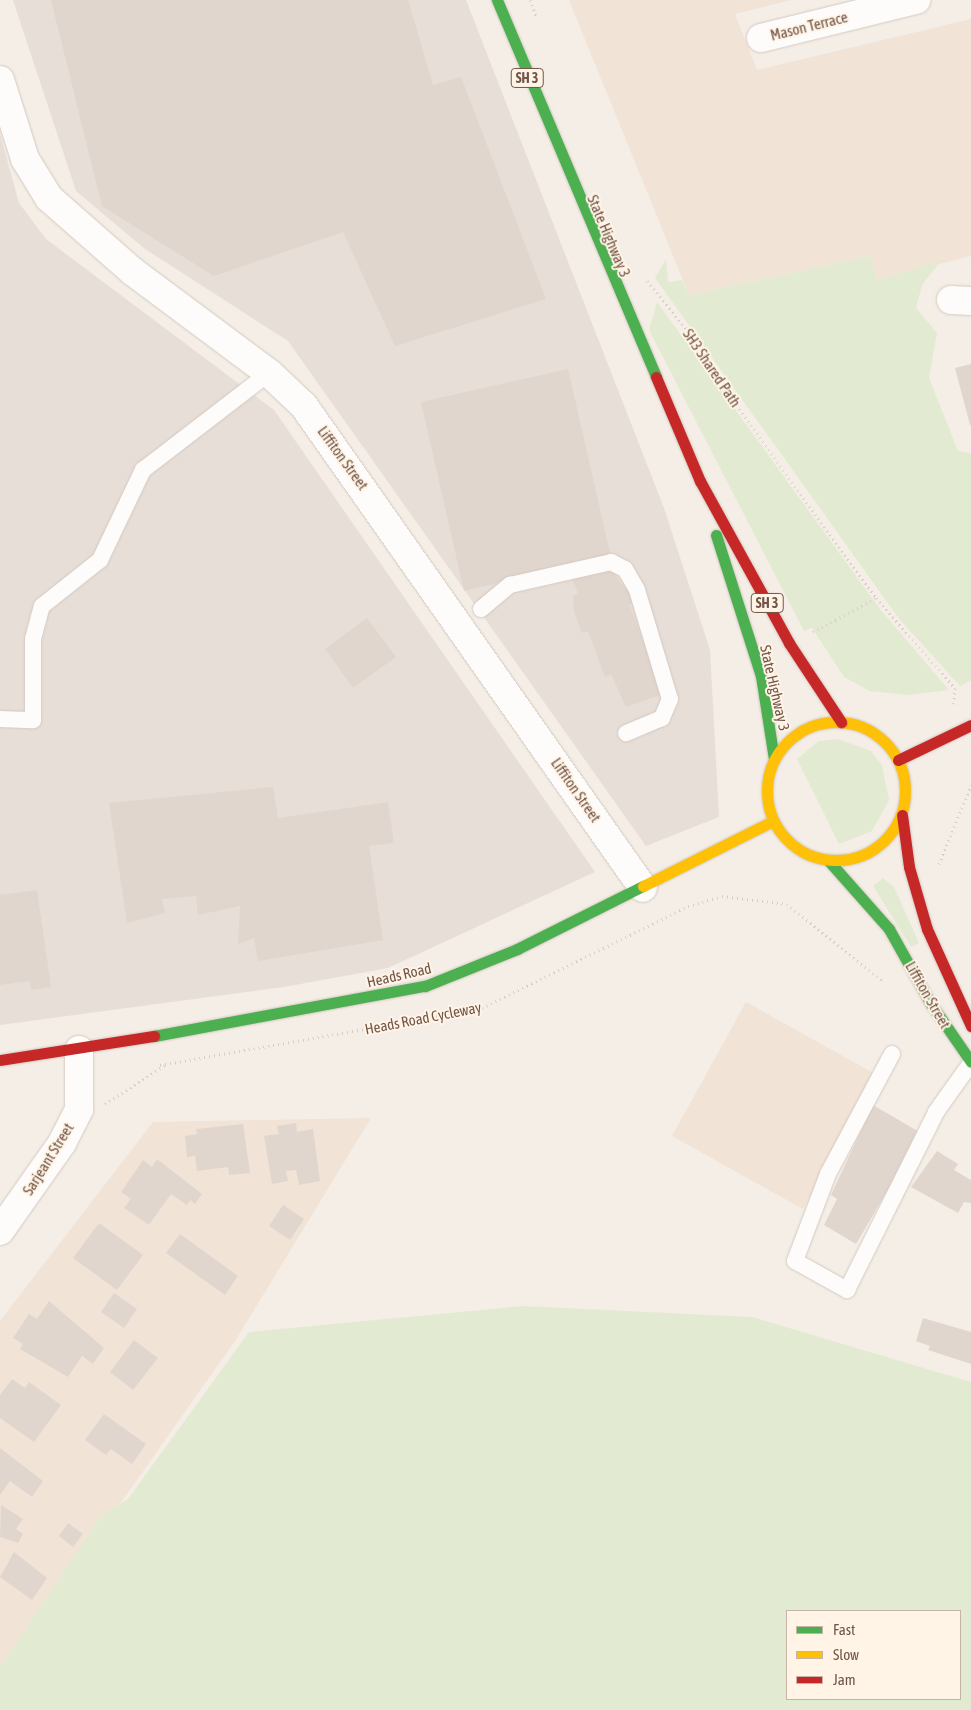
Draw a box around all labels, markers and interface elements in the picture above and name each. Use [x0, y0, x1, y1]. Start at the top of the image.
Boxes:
street label: Mason Terrace [768, 8, 850, 44]
road number: SH 3 [510, 66, 544, 90]
street label: State Highway 3 [584, 192, 634, 280]
street label: SH3 Shared Path [679, 325, 745, 411]
street label: Liffiton Street [314, 423, 372, 493]
road number: SH 3 [750, 592, 784, 614]
street label: State Highway 3 [756, 643, 794, 733]
street label: Liffiton Street [547, 754, 605, 826]
street label: Liffiton Street [902, 958, 954, 1032]
street label: Heads Road [365, 959, 433, 991]
street label: Heads Road Cycleway [363, 998, 483, 1038]
street label: Sarjeant Street [19, 1120, 77, 1198]
legend [786, 1610, 961, 1700]
text: Fast [833, 1621, 855, 1638]
text: Slow [833, 1646, 859, 1663]
text: Jam [833, 1671, 856, 1688]

